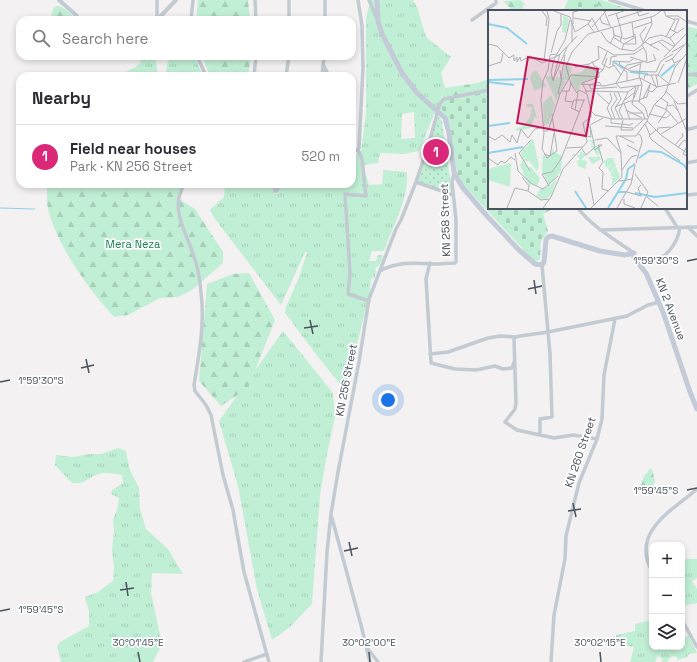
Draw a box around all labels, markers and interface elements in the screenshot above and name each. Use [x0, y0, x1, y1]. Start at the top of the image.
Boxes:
inset map [488, 10, 687, 209]
search box [16, 16, 356, 60]
icon: search [30, 27, 52, 49]
text: Search here [62, 29, 148, 48]
text: Nearby [32, 87, 91, 109]
pin: 1 [423, 137, 449, 167]
text: Field near houses [70, 139, 196, 158]
text: 1 [42, 148, 48, 165]
text: 520 m [302, 148, 340, 165]
text: Park · KN 256 Street [70, 158, 193, 175]
street label: KN 258 Street [437, 183, 453, 257]
park label: Mera Neza [106, 237, 161, 251]
text: 1°59'30"S [633, 254, 679, 267]
street label: KN 2 Avenue [653, 276, 689, 342]
street label: KN 256 Street [332, 343, 360, 417]
text: 1°59'30"S [18, 374, 64, 387]
your location [378, 390, 398, 410]
street label: KN 260 Street [561, 415, 599, 489]
text: 1°59'45"S [634, 484, 678, 497]
map controls [649, 542, 685, 650]
button: + [649, 542, 685, 578]
button: − [649, 578, 685, 614]
text: 1°59'45"S [19, 603, 63, 616]
button: layers [649, 614, 685, 650]
text: 30°01'45"E [112, 636, 164, 649]
text: 30°02'00"E [342, 636, 396, 649]
text: 30°02'15"E [574, 636, 626, 649]

